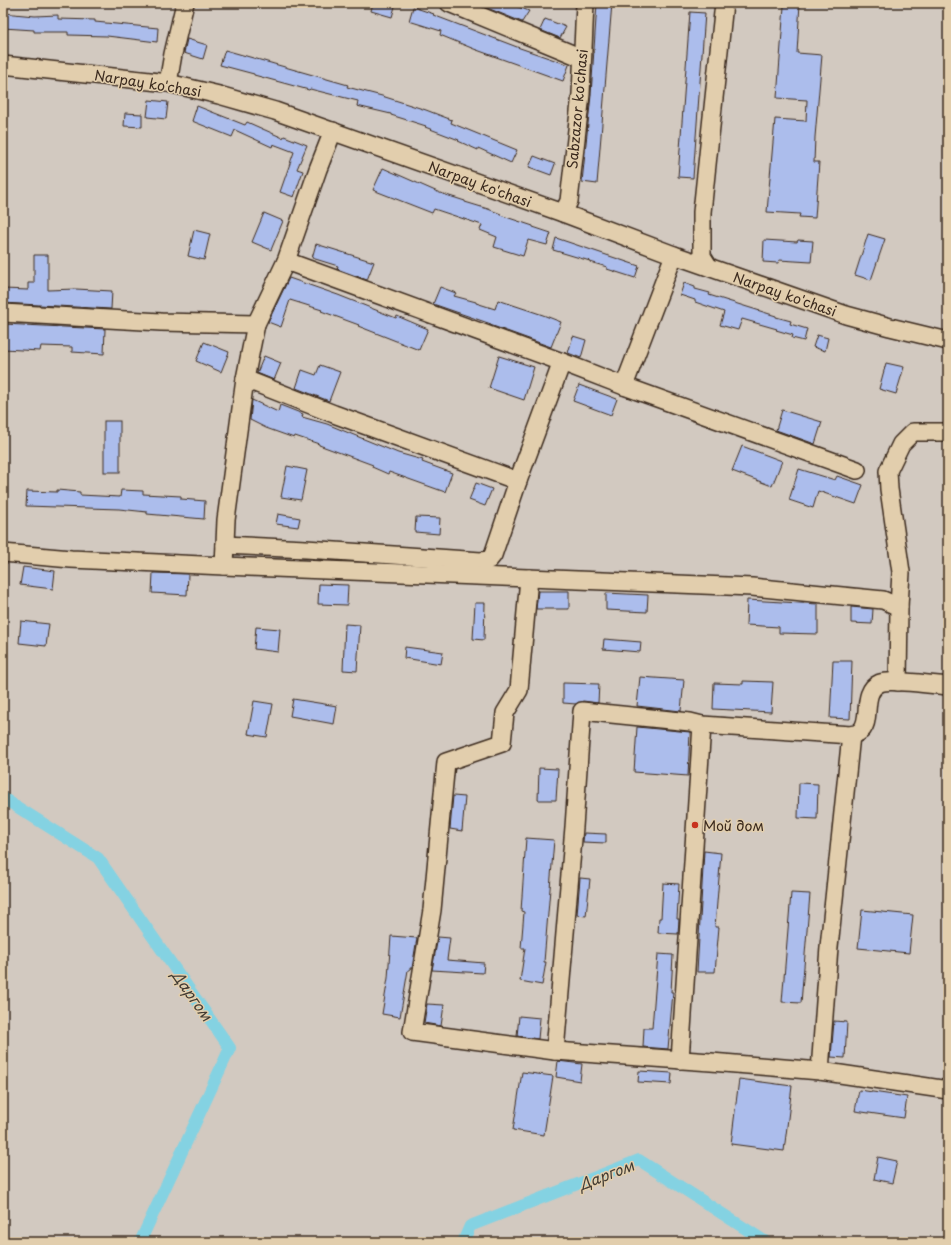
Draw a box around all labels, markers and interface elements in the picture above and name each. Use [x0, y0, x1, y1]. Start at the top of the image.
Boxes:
street label: Sabzazor ko'chasi [561, 48, 593, 170]
street label: Narpay ko'chasi [93, 64, 203, 102]
street label: Narpay ko'chasi [426, 156, 534, 212]
street label: Narpay ko'chasi [730, 266, 840, 322]
place label: Мой дом [703, 815, 764, 836]
marker: Мой дом [690, 820, 700, 830]
water label: Даргом [166, 963, 219, 1026]
water label: Даргом [573, 1153, 638, 1196]

